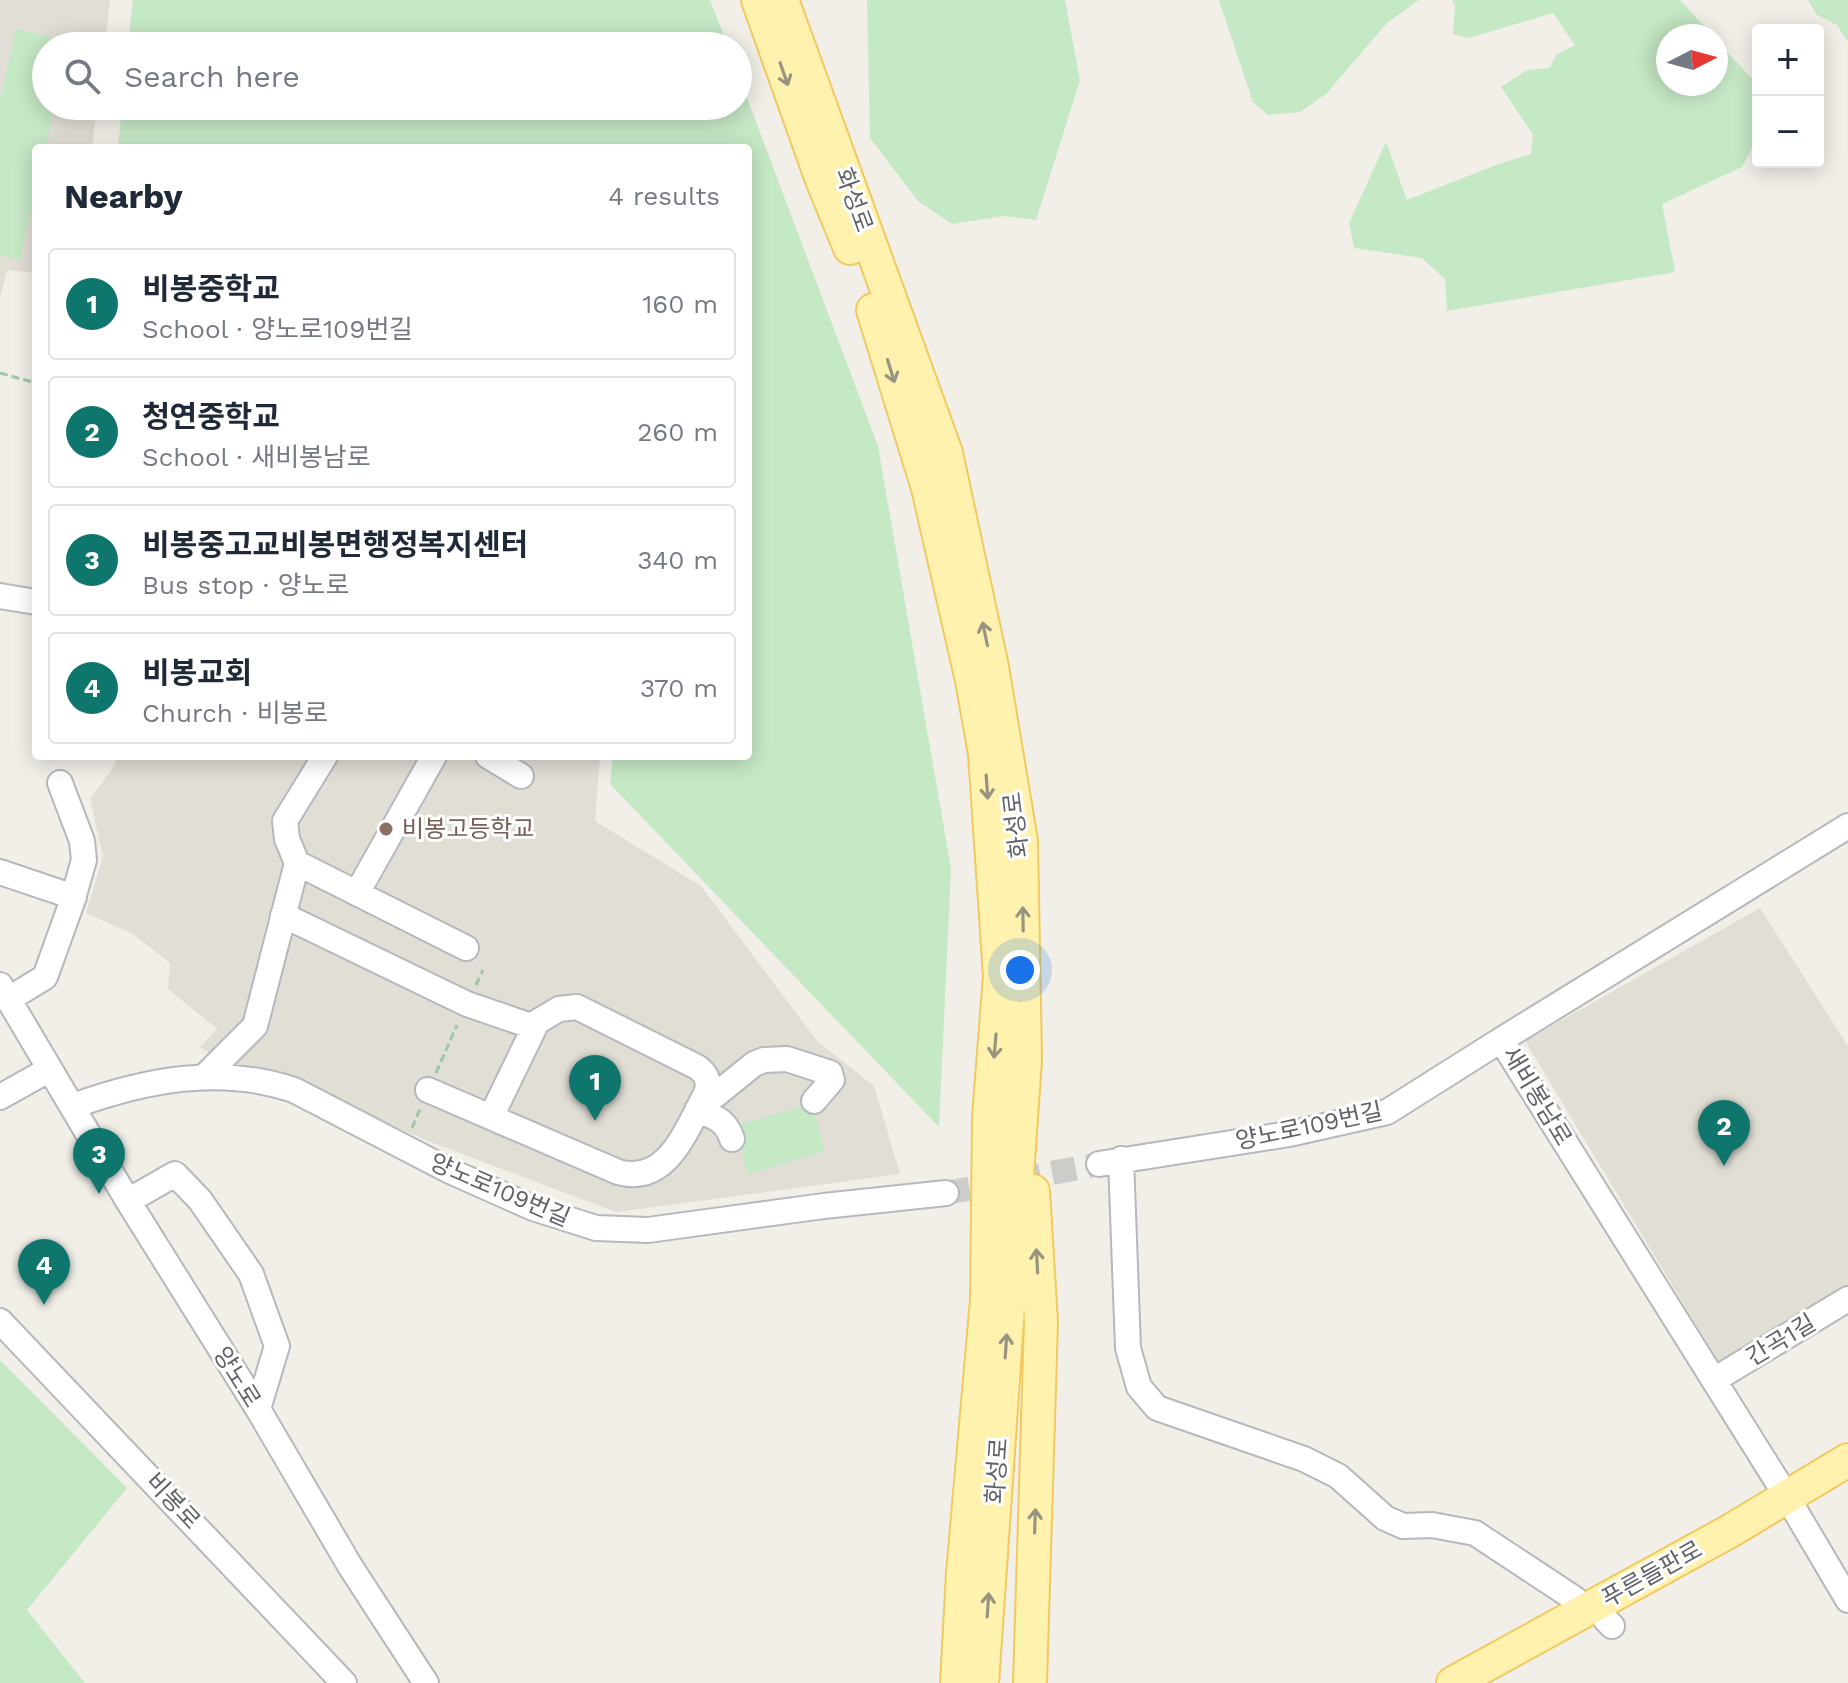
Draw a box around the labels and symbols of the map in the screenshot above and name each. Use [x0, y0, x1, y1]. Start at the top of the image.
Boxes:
north arrow [1656, 24, 1728, 96]
one-way arrow [778, 61, 793, 86]
street label: 화성로 [830, 164, 878, 236]
one-way arrow [884, 357, 899, 383]
one-way arrow [977, 621, 992, 647]
one-way arrow [980, 773, 995, 800]
street label: 화성로 [998, 790, 1034, 860]
place label: 비봉고등학교 [402, 815, 534, 843]
marker: 비봉고등학교 [377, 820, 395, 838]
one-way arrow [1015, 906, 1030, 933]
your location [1000, 950, 1040, 990]
one-way arrow [987, 1032, 1002, 1059]
street label: 새비봉남로 [1497, 1041, 1577, 1151]
pin: 1 [569, 1055, 621, 1121]
street label: 양노로109번길 [1233, 1097, 1385, 1155]
pin: 2 [1698, 1100, 1750, 1166]
pin: 3 [73, 1128, 125, 1194]
street label: 양노로109번길 [426, 1148, 574, 1232]
pin: 4 [18, 1239, 70, 1305]
one-way arrow [1029, 1248, 1044, 1275]
street label: 간곡1길 [1741, 1309, 1821, 1371]
one-way arrow [999, 1333, 1014, 1360]
street label: 양노로 [208, 1341, 266, 1413]
street label: 화성로 [981, 1437, 1013, 1505]
street label: 비봉로 [140, 1467, 206, 1535]
one-way arrow [1027, 1508, 1042, 1535]
street label: 푸른들판로 [1597, 1535, 1707, 1613]
one-way arrow [981, 1592, 996, 1619]

